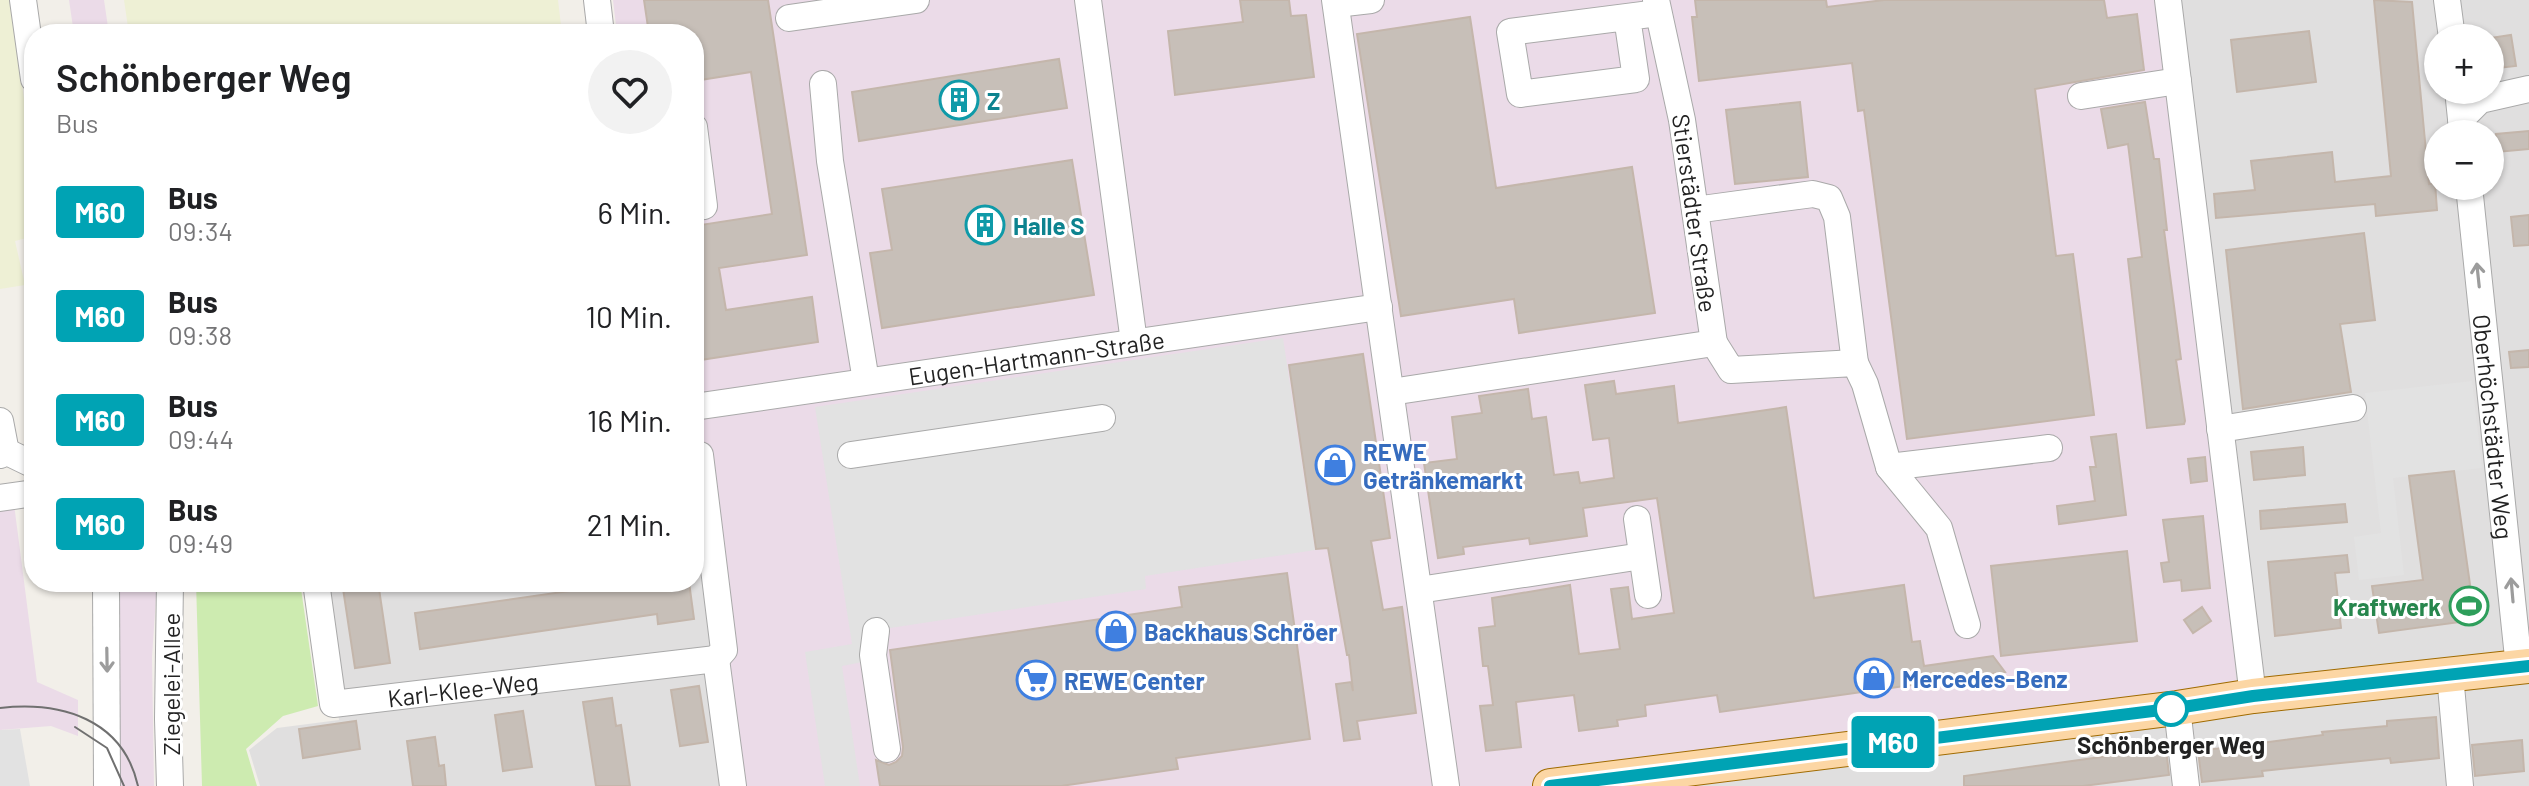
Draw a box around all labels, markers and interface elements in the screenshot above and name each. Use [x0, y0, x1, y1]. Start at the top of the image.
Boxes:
map controls [2424, 24, 2504, 200]
button: + [2424, 24, 2504, 104]
button: heart [588, 50, 672, 134]
text: Schönberger Weg [56, 54, 352, 100]
building icon: Z [938, 79, 980, 121]
place label: Z [987, 86, 1000, 115]
text: Bus [56, 107, 98, 138]
street label: Stierstädter Straße [1667, 112, 1723, 314]
button: − [2424, 120, 2504, 200]
text: Bus [168, 179, 218, 215]
text: 6 Min. [598, 194, 672, 230]
text: M60 [74, 195, 126, 229]
building icon: Halle S [964, 204, 1006, 246]
place label: Halle S [1013, 211, 1085, 240]
text: 09:34 [168, 215, 233, 246]
one-way arrow [2471, 262, 2486, 289]
text: Bus [168, 283, 218, 319]
text: 10 Min. [586, 298, 672, 334]
text: M60 [74, 299, 126, 333]
street label: Oberhöchstädter Weg [2468, 313, 2520, 541]
text: 09:38 [168, 319, 232, 350]
street label: Eugen-Hartmann-Straße [906, 324, 1166, 390]
text: Bus [168, 387, 218, 423]
text: 16 Min. [587, 402, 672, 438]
text: M60 [74, 403, 126, 437]
text: 09:44 [168, 423, 234, 454]
place label: REWE Getränkemarkt [1363, 437, 1523, 494]
shop icon: REWE Getränkemarkt [1314, 444, 1356, 486]
text: Bus [168, 491, 218, 527]
text: 21 Min. [587, 506, 672, 542]
text: M60 [74, 507, 126, 541]
text: 09:49 [168, 527, 233, 558]
one-way arrow [2504, 577, 2519, 604]
sports icon: Kraftwerk [2448, 585, 2490, 627]
place label: Kraftwerk [2333, 592, 2441, 621]
shop icon: Backhaus Schröer [1095, 610, 1137, 652]
street label: Ziegelei-Allee [156, 613, 185, 755]
place label: Backhaus Schröer [1144, 617, 1338, 646]
one-way arrow [99, 646, 114, 673]
shop icon: Mercedes-Benz [1853, 657, 1895, 699]
supermarket icon: REWE Center [1015, 659, 1057, 701]
place label: Mercedes-Benz [1902, 664, 2068, 693]
street label: Karl-Klee-Weg [386, 665, 540, 712]
place label: REWE Center [1064, 666, 1205, 695]
marker: Schönberger Weg [2154, 692, 2188, 726]
line badge: M60 [1847, 716, 1939, 768]
text: M60 [1867, 725, 1919, 759]
place label: Schönberger Weg [2077, 730, 2265, 759]

